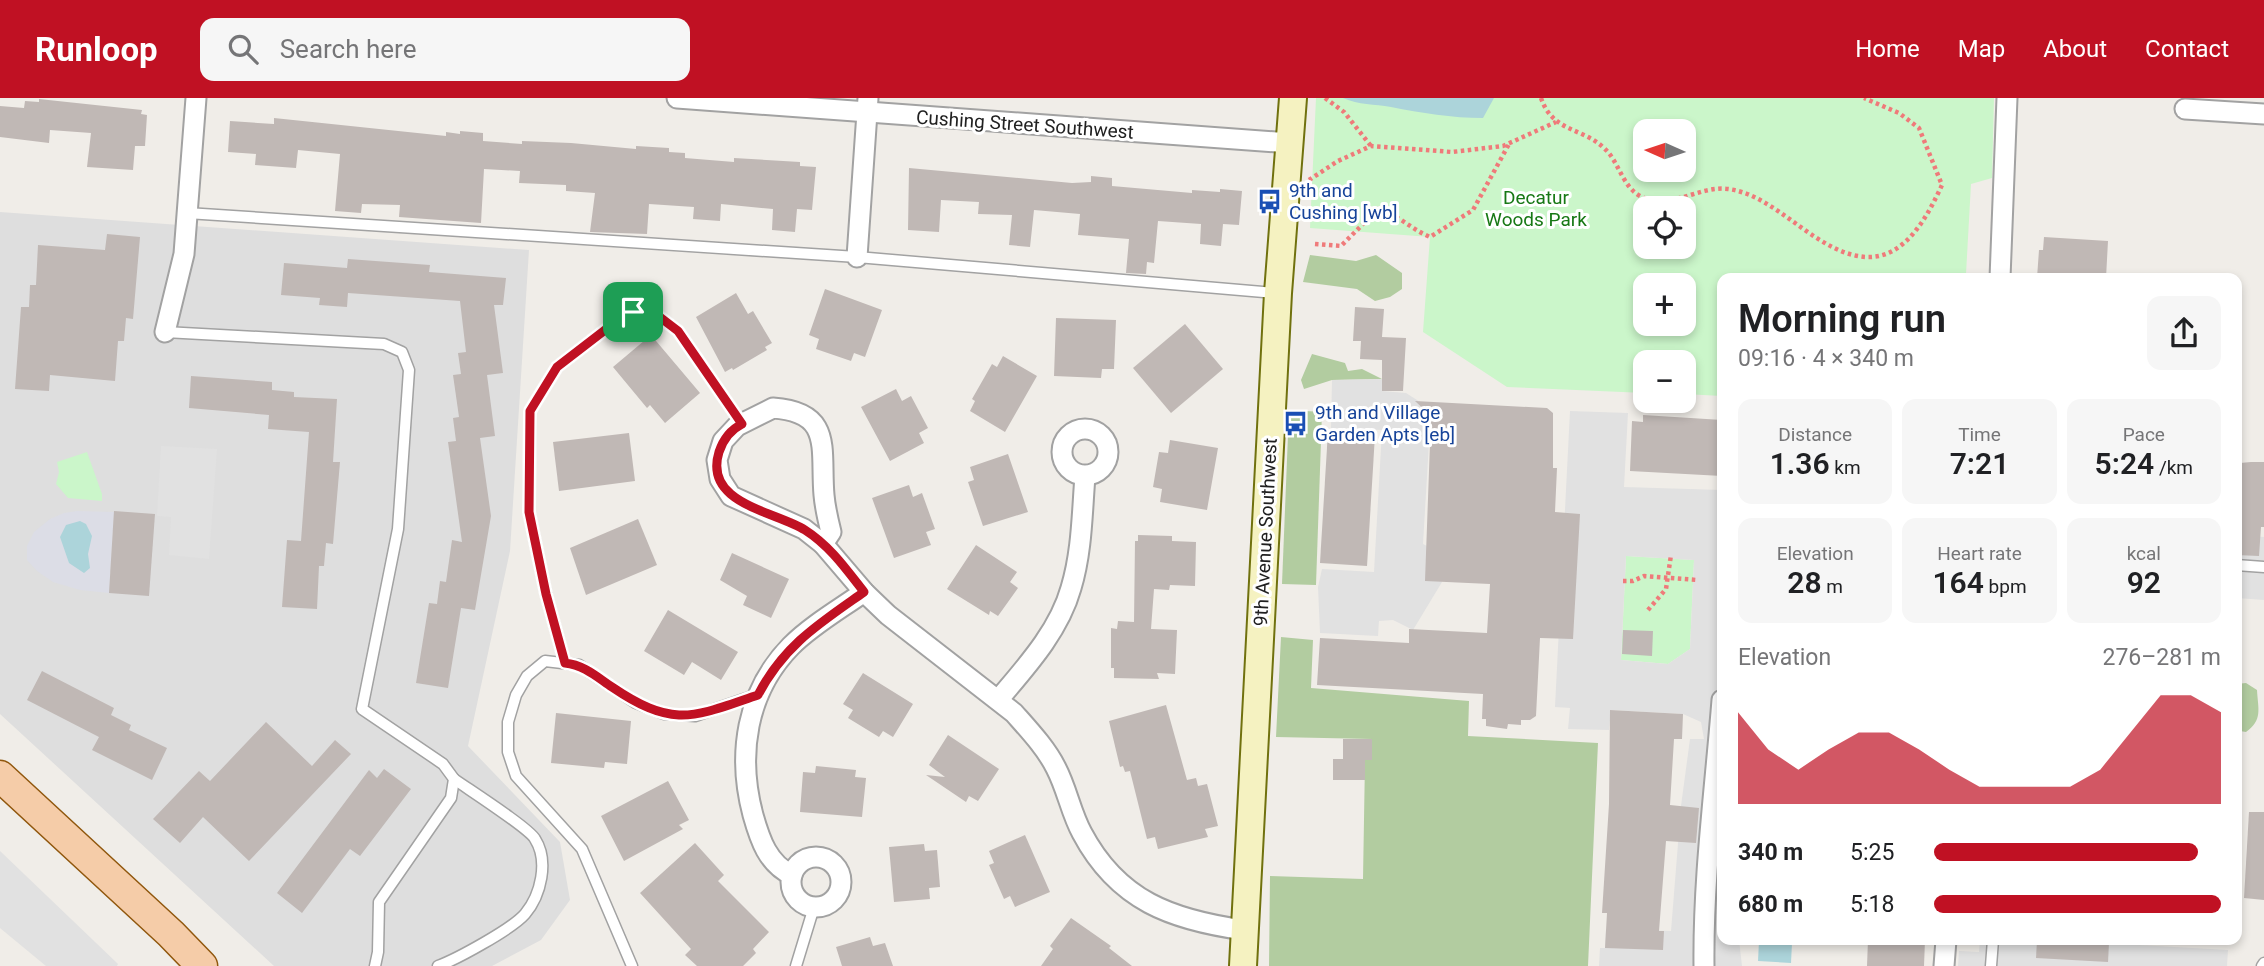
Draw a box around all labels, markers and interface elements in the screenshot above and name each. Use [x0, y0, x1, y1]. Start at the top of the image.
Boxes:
search box [200, 18, 690, 81]
text: Runloop [35, 30, 158, 69]
icon: search [224, 30, 262, 68]
text: Search here [280, 34, 416, 64]
text: Home [1855, 35, 1920, 63]
text: Map [1958, 35, 2005, 63]
text: About [2043, 35, 2107, 63]
text: Contact [2145, 35, 2229, 63]
street label: Cushing Street Southwest [915, 105, 1135, 144]
north arrow [1633, 119, 1696, 182]
map controls [1633, 119, 1696, 413]
place label: 9th and Cushing [wb] [1289, 179, 1398, 224]
park label: Decatur Woods Park [1485, 186, 1587, 231]
bus stop icon: 9th and Cushing [wb] [1255, 187, 1283, 215]
button: locate [1633, 196, 1696, 259]
button: + [1633, 273, 1696, 336]
pin [603, 282, 663, 342]
icon: arrive [614, 293, 652, 331]
button: share [2147, 296, 2221, 370]
text: Morning run [1738, 297, 1946, 341]
text: 09:16 · 4 × 340 m [1738, 345, 1914, 372]
button: − [1633, 350, 1696, 413]
place label: 9th and Village Garden Apts [eb] [1315, 401, 1455, 446]
bus stop icon: 9th and Village Garden Apts [eb] [1281, 409, 1309, 437]
text: Distance [1778, 423, 1852, 446]
text: Time [1958, 423, 2001, 446]
text: Pace [2123, 423, 2165, 446]
street label: 9th Avenue Southwest [1249, 437, 1282, 627]
text: 1.36 [1770, 446, 1830, 481]
text: 7:21 [1950, 446, 2009, 481]
text: 5:24 [2095, 446, 2154, 481]
text: km [1830, 456, 1861, 479]
text: /km [2154, 456, 2193, 479]
text: Elevation [1777, 542, 1854, 565]
text: Heart rate [1937, 542, 2022, 565]
text: kcal [2127, 542, 2161, 565]
text: 28 [1787, 565, 1822, 600]
text: 164 [1932, 565, 1984, 600]
text: 92 [2127, 565, 2161, 600]
text: m [1822, 575, 1843, 598]
text: bpm [1984, 575, 2027, 598]
text: Elevation [1738, 644, 1831, 671]
text: 276–281 m [2102, 644, 2221, 671]
text: 340 m [1738, 839, 1803, 866]
text: 5:25 [1850, 839, 1894, 866]
text: 680 m [1738, 891, 1803, 918]
text: 5:18 [1850, 891, 1894, 918]

